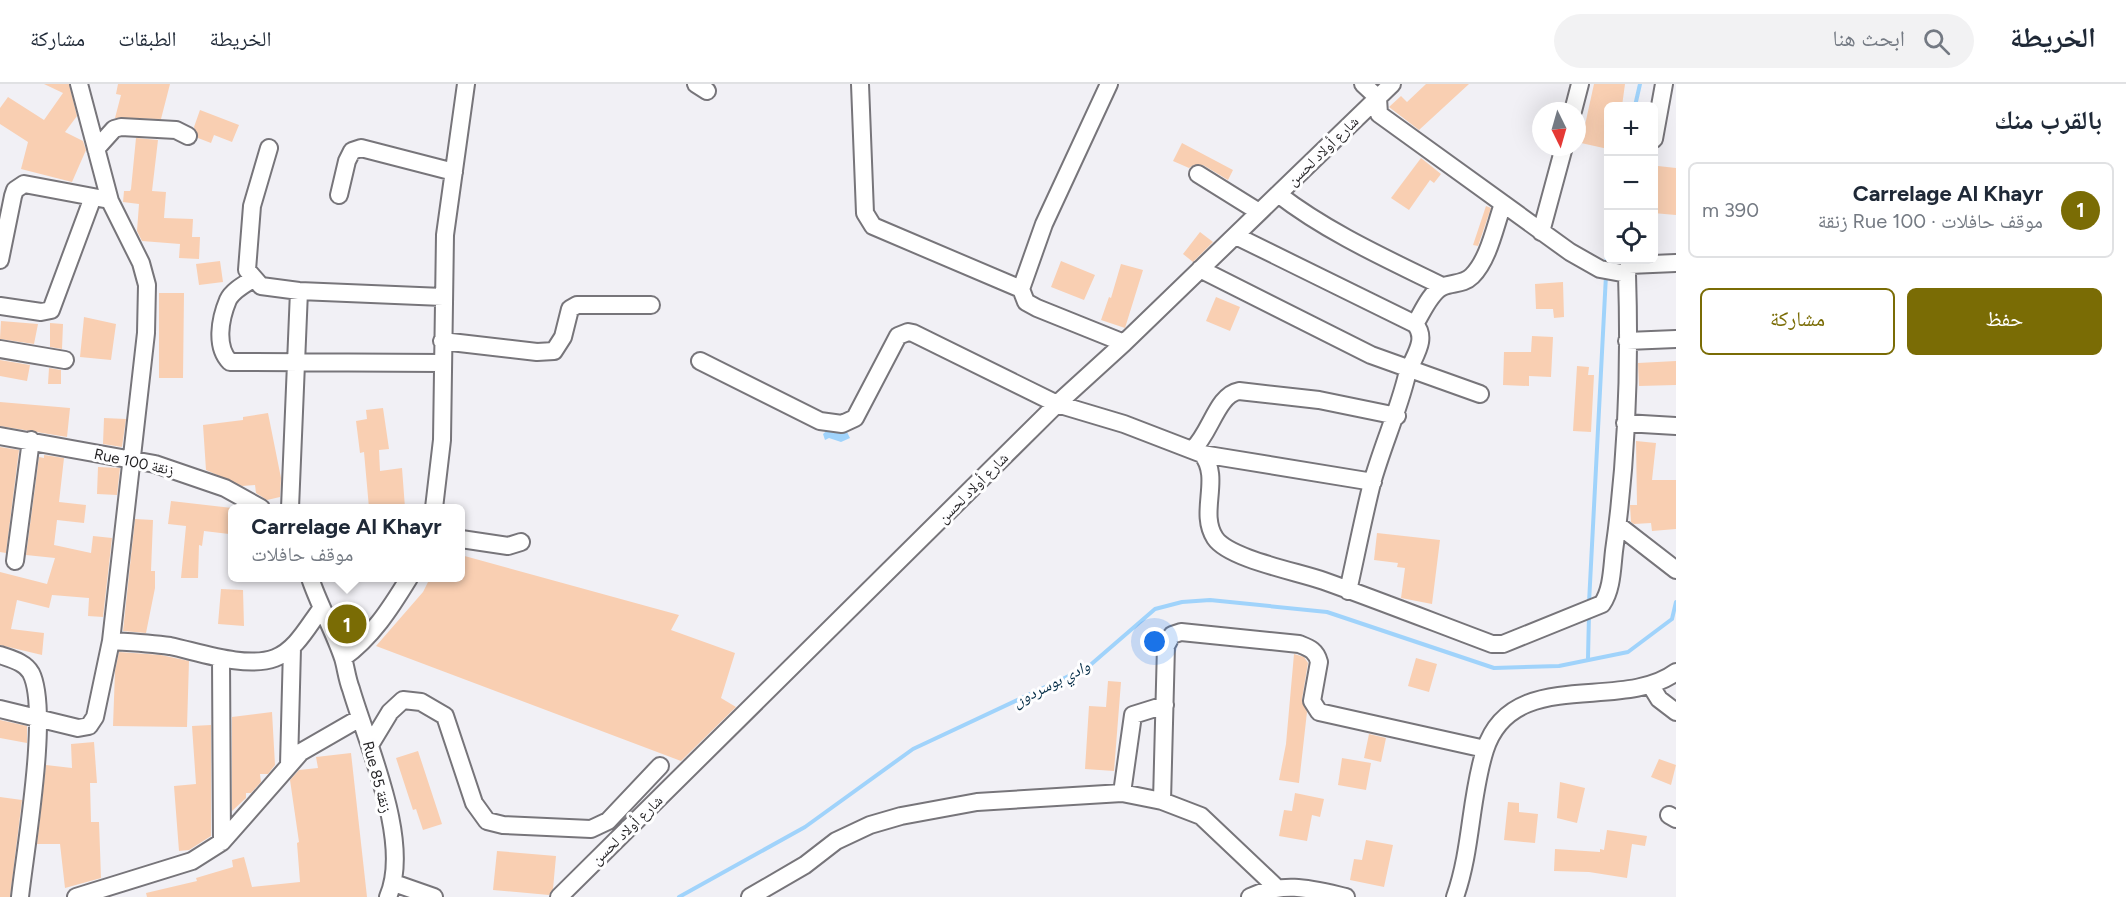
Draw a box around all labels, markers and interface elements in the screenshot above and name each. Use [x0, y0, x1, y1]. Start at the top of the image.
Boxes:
search box [1554, 14, 1974, 68]
text: الخريطة [2010, 20, 2096, 54]
text: ابحث هنا [1833, 25, 1905, 52]
icon: search [1920, 25, 1953, 58]
text: مشاركة [30, 26, 85, 51]
text: الطبقات [118, 26, 177, 51]
text: الخريطة [210, 26, 271, 51]
north arrow [1532, 102, 1586, 156]
map controls [1604, 102, 1658, 264]
button: + [1604, 102, 1658, 156]
text: بالقرب منك [1994, 104, 2102, 136]
street label: شارع أولاد لحسن [1284, 112, 1363, 190]
button: − [1604, 156, 1658, 210]
text: Carrelage Al Khayr [1853, 180, 2043, 207]
text: 390 m [1702, 198, 1759, 222]
text: 1 [2076, 198, 2085, 222]
text: موقف حافلات · Rue 100 زنقة [1818, 209, 2043, 233]
button: locate [1604, 210, 1658, 264]
button: مشاركة [1700, 288, 1895, 355]
button: حفظ [1907, 288, 2102, 355]
street label: Rue 100 زنقة [92, 445, 176, 479]
street label: شارع أولاد لحسن [934, 449, 1013, 528]
popup [228, 504, 465, 582]
text: Carrelage Al Khayr [251, 513, 442, 540]
text: موقف حافلات [251, 542, 353, 566]
pin: 1 [328, 602, 366, 646]
your location [1140, 627, 1169, 656]
water label: وادي بوسردون [1009, 656, 1095, 714]
street label: Rue 85 زنقة [359, 739, 395, 815]
street label: شارع أولاد لحسن [588, 791, 667, 869]

